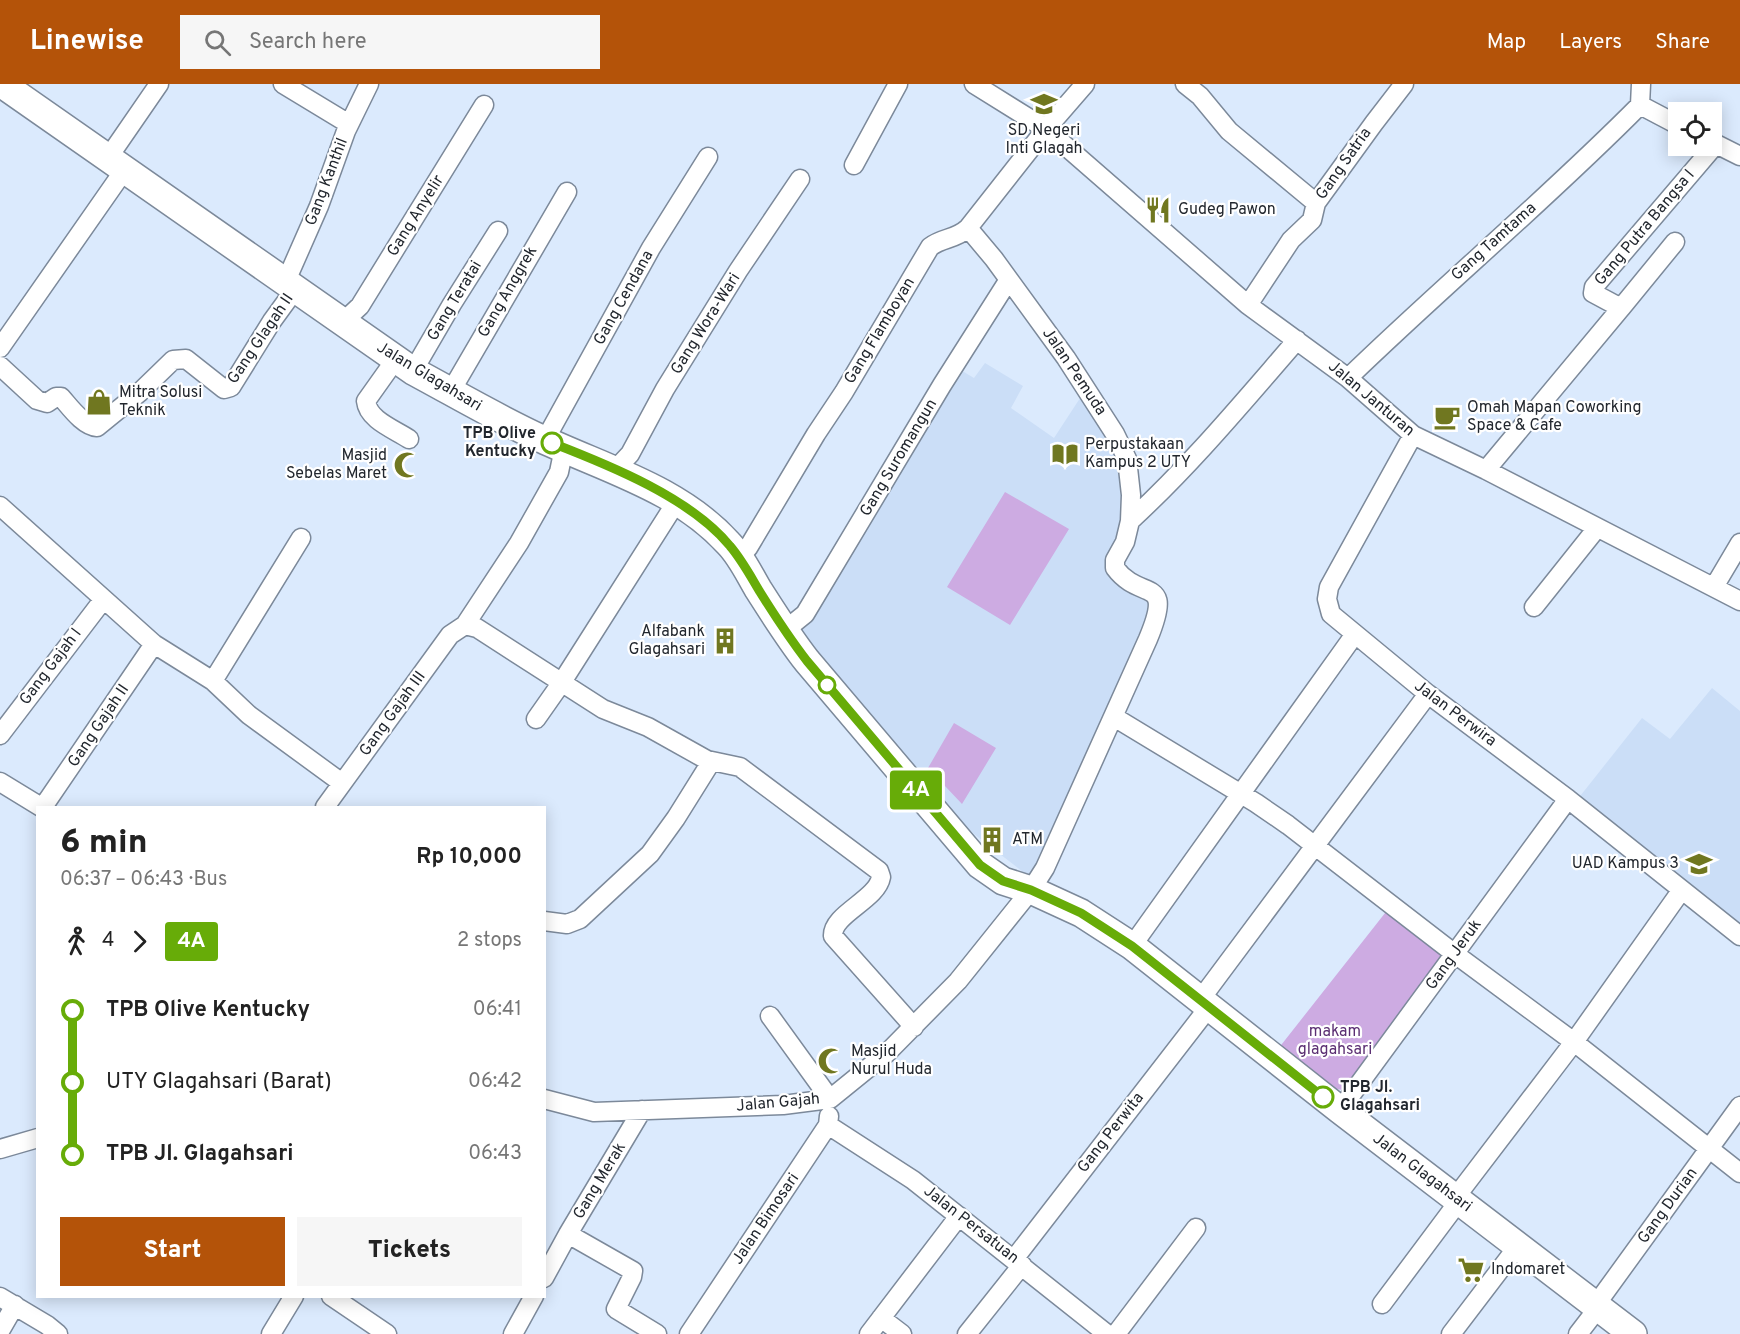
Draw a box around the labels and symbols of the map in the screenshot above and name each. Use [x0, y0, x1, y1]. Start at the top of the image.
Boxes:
school or university icon: SD Negeri Inti Glagah [1029, 89, 1059, 119]
place label: SD Negeri Inti Glagah [1005, 121, 1083, 159]
street label: Gang Satria [1312, 124, 1376, 204]
street label: Gang Kanthil [301, 135, 353, 229]
street label: Gang Putra Bangsa I [1591, 166, 1699, 290]
street label: Gang Anyelir [383, 172, 449, 260]
restaurant icon: Gudeg Pawon [1143, 195, 1173, 225]
street label: Gang Tamtama [1447, 199, 1541, 285]
place label: Gudeg Pawon [1178, 200, 1276, 220]
street label: Gang Anggrek [474, 243, 542, 341]
street label: Gang Cendana [590, 247, 658, 349]
street label: Gang Teratai [423, 257, 487, 345]
street label: Gang Wora-Wari [667, 270, 745, 378]
street label: Gang Flamboyan [840, 274, 920, 388]
street label: Gang Glagah II [223, 290, 299, 388]
street label: Jalan Pemuda [1037, 324, 1111, 420]
street label: Jalan Glagahsari [373, 338, 485, 416]
street label: Jalan Janturan [1324, 357, 1418, 441]
place label: Mitra Solusi Teknik [119, 383, 202, 421]
shop icon: Mitra Solusi Teknik [84, 387, 114, 417]
street label: Gang Suromangun [856, 396, 942, 520]
place label: Omah Mapan Coworking Space & Cafe [1467, 398, 1642, 436]
cafe icon: Omah Mapan Coworking Space & Cafe [1432, 402, 1462, 432]
place label: TPB Olive Kentucky [463, 424, 536, 462]
marker: TPB Olive Kentucky [541, 432, 563, 454]
place label: Perpustakaan Kampus 2 UTY [1085, 435, 1191, 473]
library icon: Perpustakaan Kampus 2 UTY [1050, 439, 1080, 469]
place label: Masjid Sebelas Maret [286, 446, 387, 484]
mosque icon: Masjid Sebelas Maret [392, 450, 422, 480]
place label: Alfabank Glagahsari [628, 622, 705, 660]
street label: Gang Gajah I [16, 625, 86, 709]
building icon: Alfabank Glagahsari [710, 626, 740, 656]
street label: Gang Gajah III [355, 668, 431, 760]
unlabelled marker [818, 676, 836, 694]
street label: Jalan Perwira [1410, 677, 1500, 751]
street label: Gang Gajah II [64, 681, 134, 771]
line badge: 4A [889, 770, 943, 810]
building icon: ATM [977, 825, 1007, 855]
place label: ATM [1012, 830, 1043, 850]
school or university icon: UAD Kampus 3 [1684, 849, 1714, 879]
place label: UAD Kampus 3 [1572, 854, 1679, 874]
street label: Gang Jeruk [1422, 916, 1486, 994]
park label: makam glagahsari [1298, 1022, 1372, 1060]
place label: Masjid Nurul Huda [851, 1042, 932, 1080]
mosque icon: Masjid Nurul Huda [816, 1046, 846, 1076]
place label: TPB Jl. Glagahsari [1340, 1078, 1420, 1116]
marker: TPB Jl. Glagahsari [1312, 1086, 1334, 1108]
street label: Jalan Gajah [735, 1089, 821, 1117]
street label: Gang Perwita [1073, 1089, 1149, 1177]
street label: Jalan Glagahsari [1368, 1129, 1476, 1217]
street label: Gang Merak [569, 1139, 631, 1223]
street label: Gang Durian [1634, 1164, 1702, 1248]
street label: Jalan Bimosari [728, 1169, 804, 1269]
street label: Jalan Persatuan [919, 1182, 1023, 1268]
supermarket icon: Indomaret [1456, 1255, 1486, 1285]
place label: Indomaret [1491, 1260, 1565, 1280]

